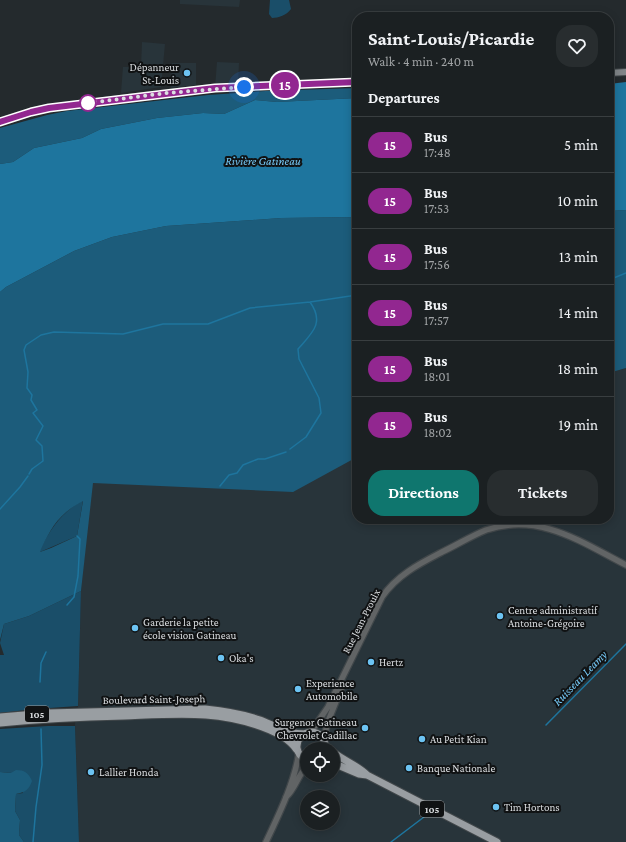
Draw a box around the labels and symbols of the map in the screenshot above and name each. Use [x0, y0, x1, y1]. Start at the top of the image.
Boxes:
place label: Dépanneur St-Louis [130, 61, 179, 86]
marker: Dépanneur St-Louis [182, 68, 192, 78]
line badge: 15 [267, 72, 303, 98]
your location [234, 77, 254, 97]
unlabelled marker [79, 94, 97, 112]
water label: Rivière Gatineau [225, 154, 301, 168]
street label: Rue Jean-Proulx [340, 587, 383, 656]
place label: Centre administratif Antoine-Grégoire [508, 604, 598, 630]
marker: Centre administratif Antoine-Grégoire [495, 611, 505, 621]
place label: Garderie la petite école vision Gatineau [143, 616, 237, 641]
marker: Garderie la petite école vision Gatineau [130, 623, 140, 633]
water label: Ruisseau Leamy [550, 647, 610, 709]
place label: Oka's [229, 652, 254, 664]
marker: Oka's [216, 653, 226, 663]
place label: Hertz [379, 656, 404, 668]
marker: Hertz [366, 657, 376, 667]
place label: Experience Automobile [306, 677, 358, 702]
marker: Experience Automobile [293, 684, 303, 694]
street label: Boulevard Saint-Joseph [103, 692, 206, 707]
road number: 105 [25, 706, 49, 722]
place label: Surgenor Gatineau Chevrolet Cadillac [275, 716, 357, 741]
marker: Surgenor Gatineau Chevrolet Cadillac [360, 723, 370, 733]
place label: Au Petit Kian [430, 733, 487, 745]
marker: Au Petit Kian [417, 734, 427, 744]
place label: Banque Nationale [417, 762, 495, 775]
marker: Banque Nationale [404, 763, 414, 773]
place label: Lallier Honda [99, 766, 159, 778]
marker: Lallier Honda [86, 767, 96, 777]
road number: 105 [420, 801, 444, 817]
place label: Tim Hortons [504, 801, 560, 813]
marker: Tim Hortons [491, 802, 501, 812]

